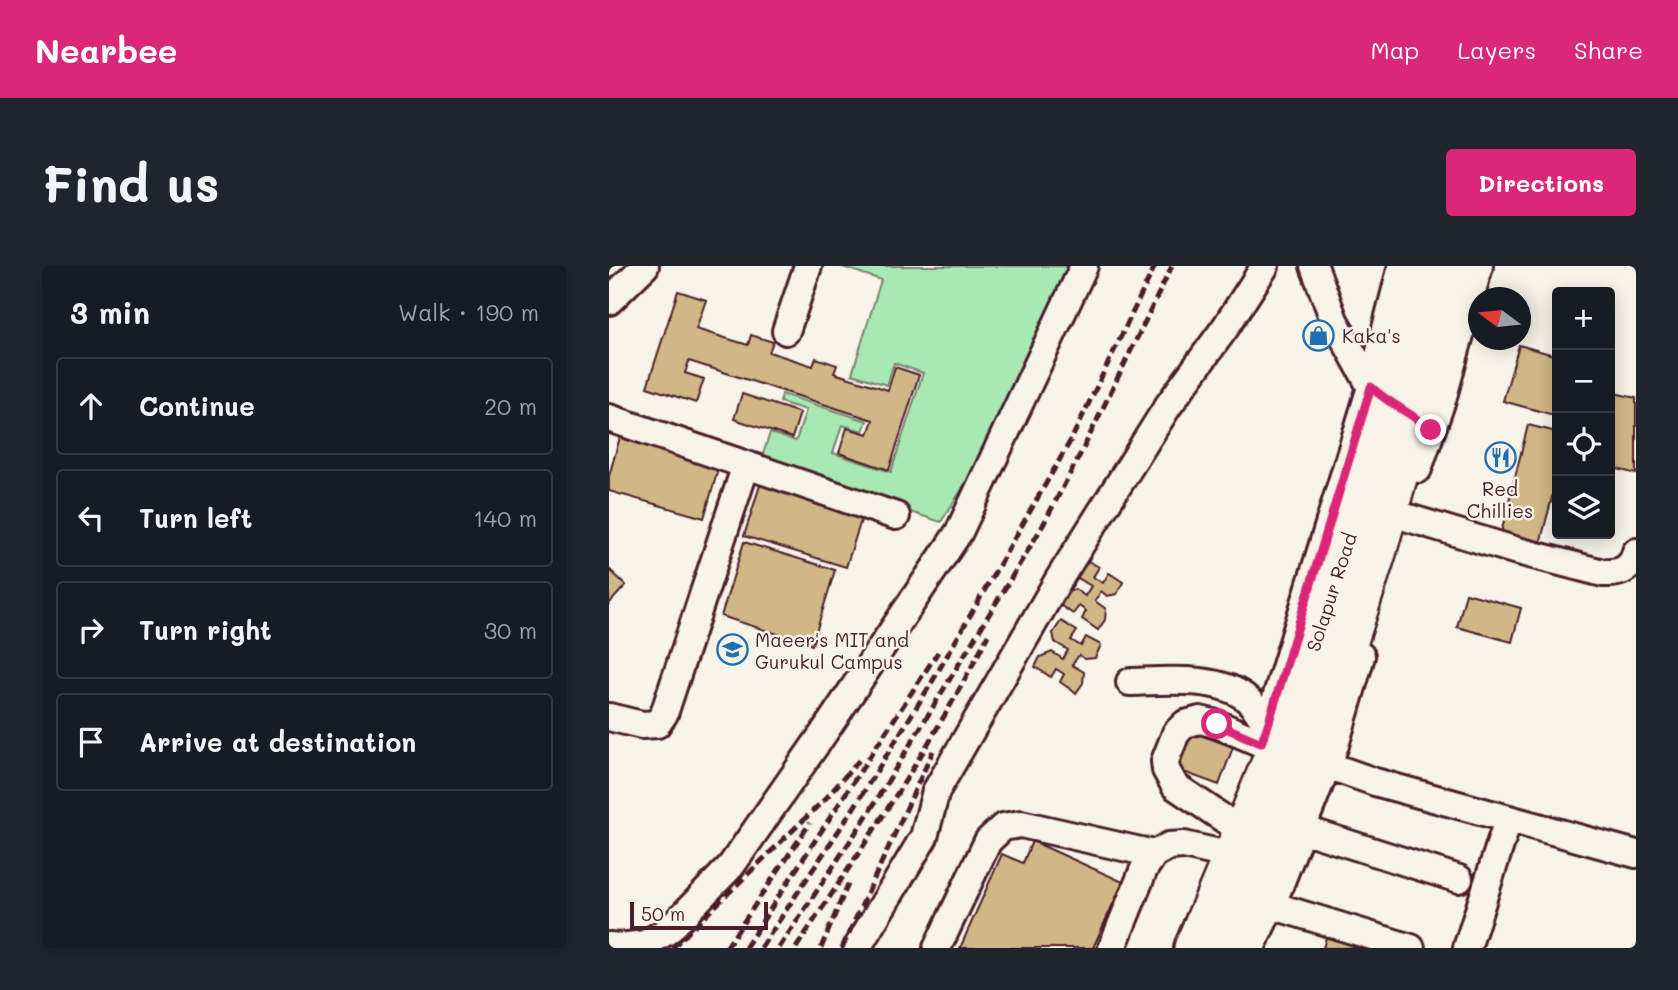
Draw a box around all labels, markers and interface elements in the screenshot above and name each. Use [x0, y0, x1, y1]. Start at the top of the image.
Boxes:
text: Nearbee [35, 28, 178, 71]
text: Map [1371, 34, 1419, 65]
text: Layers [1457, 34, 1536, 65]
text: Share [1574, 34, 1643, 65]
button: Directions [1446, 149, 1636, 216]
text: Find us [42, 151, 220, 214]
north arrow [1468, 287, 1531, 350]
map controls [1552, 287, 1615, 539]
button: + [1552, 287, 1615, 350]
text: 3 min [70, 292, 150, 332]
text: Walk · 190 m [398, 297, 539, 327]
shop icon: Kaka's [1302, 318, 1336, 352]
place label: Kaka's [1342, 323, 1401, 348]
button: − [1552, 350, 1615, 413]
icon: ahead [72, 387, 110, 425]
text: Continue [139, 389, 255, 423]
text: 20 m [484, 391, 537, 421]
button: locate [1552, 413, 1615, 476]
route end [1415, 414, 1446, 445]
restaurant icon: Red Chillies [1483, 440, 1517, 474]
place label: Red Chillies [1467, 476, 1533, 523]
button: layers [1552, 476, 1615, 539]
icon: left [72, 499, 110, 537]
text: Turn left [139, 501, 252, 535]
text: 140 m [473, 503, 537, 533]
street label: Solapur Road [1300, 529, 1362, 655]
icon: right [72, 611, 110, 649]
text: Turn right [139, 613, 272, 647]
text: 30 m [484, 615, 537, 645]
place label: Maeer's MIT and Gurukul Campus [755, 627, 909, 674]
school or university icon: Maeer's MIT and Gurukul Campus [715, 633, 749, 667]
route start [1201, 708, 1232, 739]
icon: arrive [72, 723, 110, 761]
text: Arrive at destination [139, 725, 416, 759]
scale bar [630, 899, 768, 931]
text: 50 m [641, 901, 685, 926]

